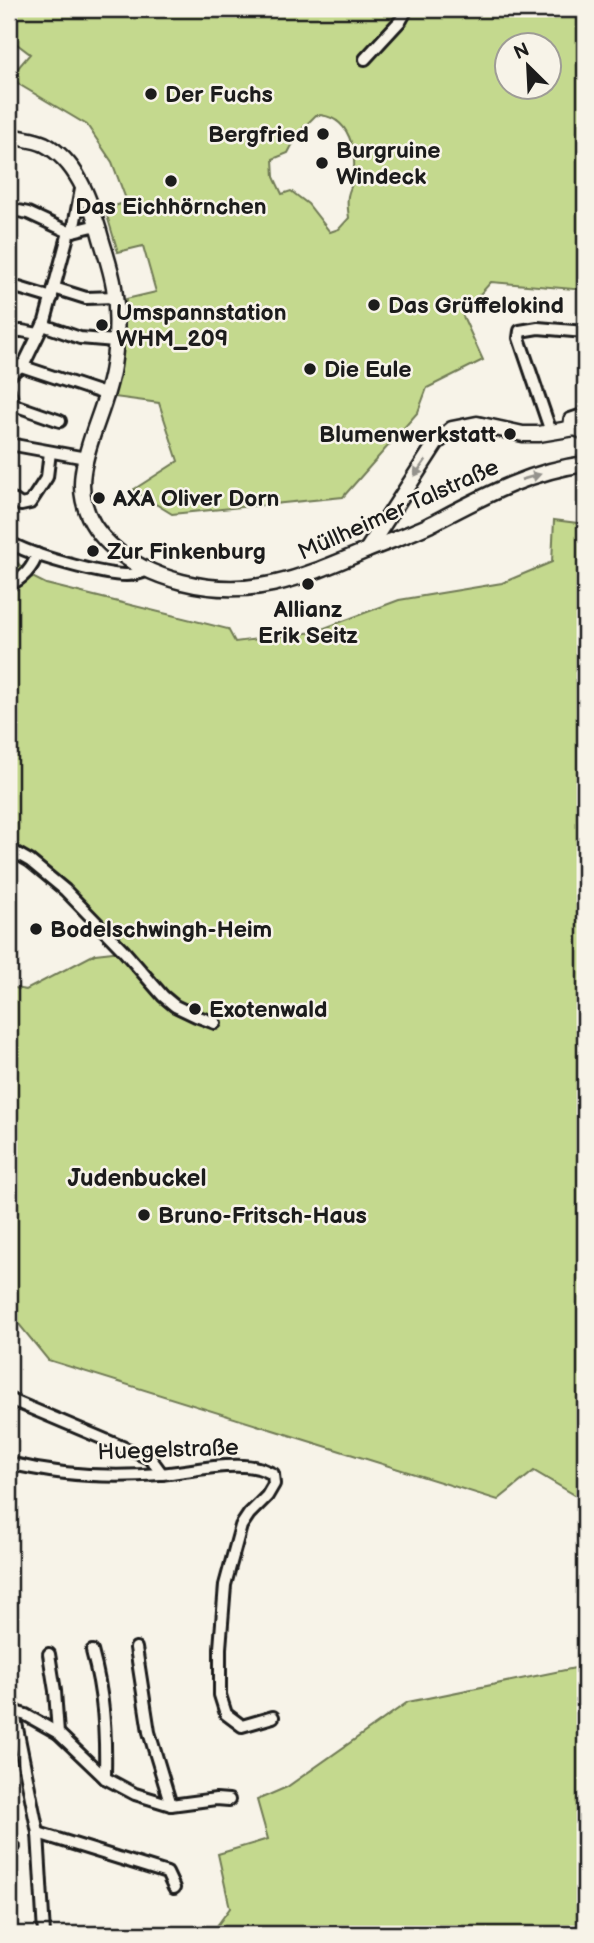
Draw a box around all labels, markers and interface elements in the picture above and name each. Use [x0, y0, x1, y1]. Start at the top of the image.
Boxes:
north arrow [492, 32, 562, 102]
text: N [510, 38, 533, 65]
place label: Der Fuchs [165, 81, 273, 109]
marker: Der Fuchs [143, 86, 159, 102]
place label: Bergfried [208, 121, 309, 149]
marker: Bergfried [315, 126, 331, 142]
place label: Burgruine Windeck [336, 137, 441, 191]
marker: Burgruine Windeck [314, 155, 330, 171]
marker: Das Eichhörnchen [163, 173, 179, 189]
place label: Das Eichhörnchen [75, 193, 267, 221]
place label: Das Grüffelokind [388, 292, 564, 320]
marker: Das Grüffelokind [366, 297, 382, 313]
place label: Umspannstation WHM_209 [116, 299, 287, 353]
marker: Umspannstation WHM_209 [94, 317, 110, 333]
place label: Die Eule [324, 356, 411, 384]
marker: Die Eule [302, 361, 318, 377]
place label: Blumenwerkstatt [319, 421, 496, 449]
marker: Blumenwerkstatt [502, 426, 518, 442]
street label: Müllheimer Talstraße [294, 453, 503, 567]
one-way arrow [413, 459, 427, 477]
one-way arrow [521, 472, 542, 482]
place label: AXA Oliver Dorn [112, 485, 279, 513]
marker: AXA Oliver Dorn [91, 490, 107, 506]
place label: Zur Finkenburg [107, 538, 266, 566]
marker: Zur Finkenburg [85, 543, 101, 559]
marker: Allianz Erik Seitz [300, 576, 316, 592]
place label: Allianz Erik Seitz [258, 596, 358, 650]
place label: Bodelschwingh-Heim [50, 916, 272, 944]
marker: Bodelschwingh-Heim [28, 921, 44, 937]
place label: Exotenwald [209, 996, 327, 1024]
marker: Exotenwald [187, 1001, 203, 1017]
district label: Judenbuckel [68, 1164, 206, 1193]
place label: Bruno-Fritsch-Haus [158, 1202, 367, 1230]
marker: Bruno-Fritsch-Haus [136, 1207, 152, 1223]
street label: Huegelstraße [97, 1434, 239, 1466]

